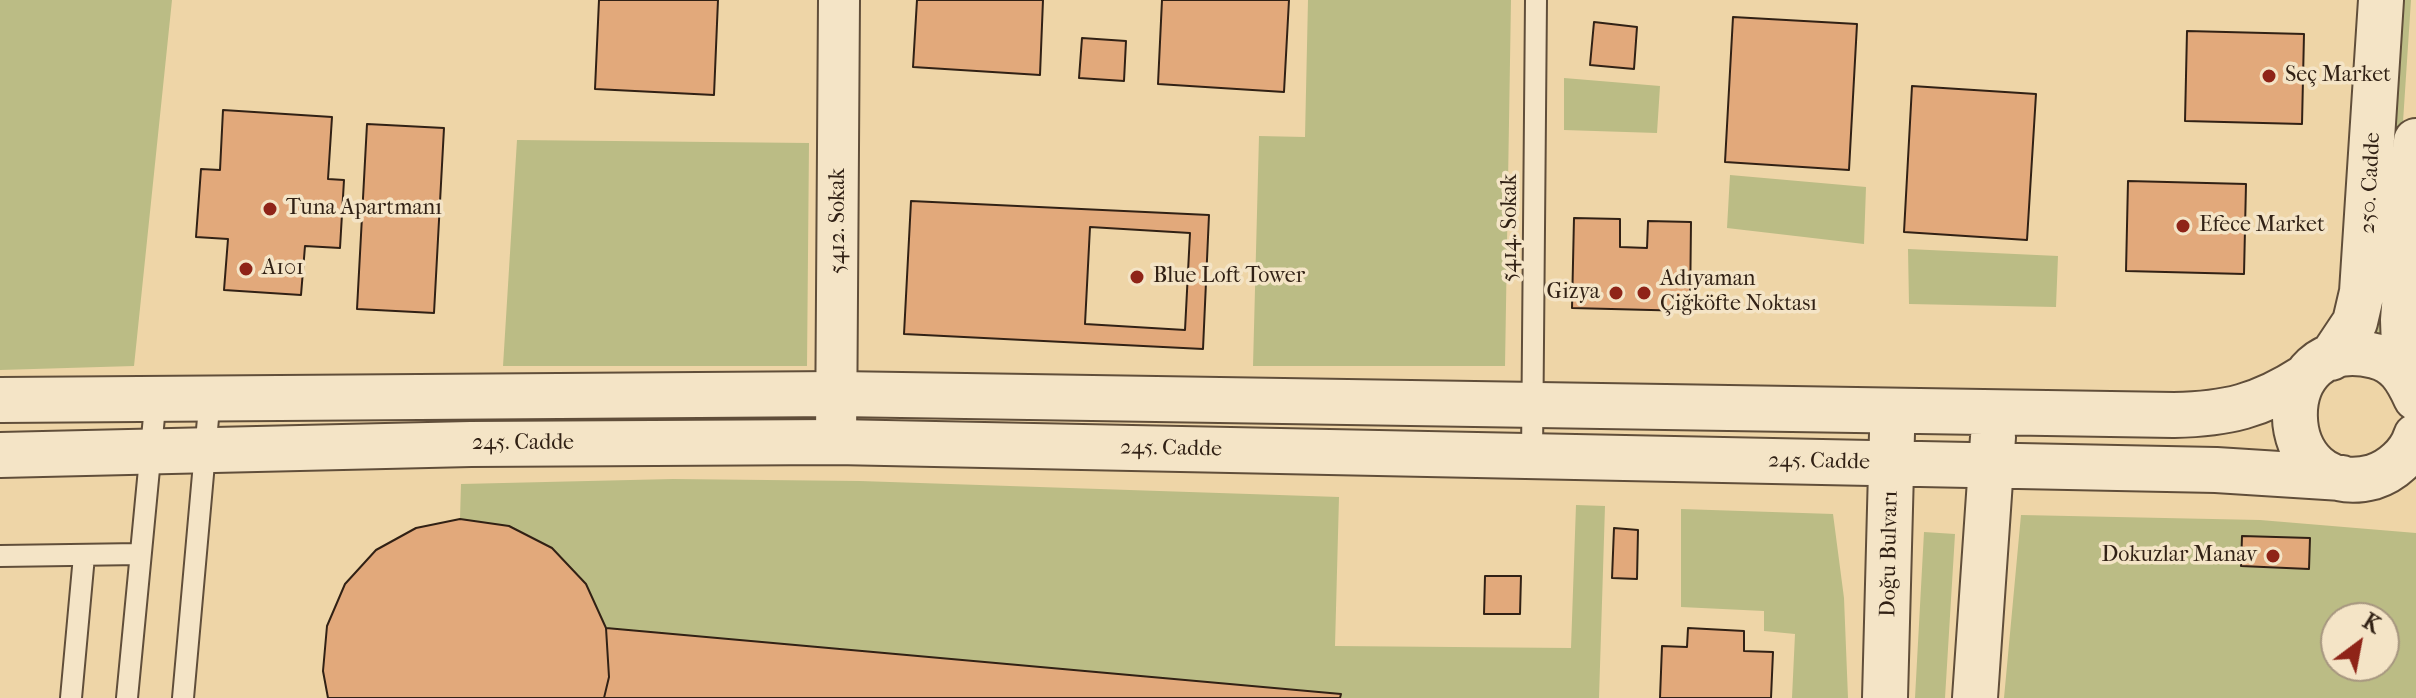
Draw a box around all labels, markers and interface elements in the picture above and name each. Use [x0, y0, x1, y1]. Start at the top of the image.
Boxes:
place label: Seç Market [2285, 63, 2391, 89]
marker: Seç Market [2260, 67, 2278, 85]
street label: 250. Cadde [2355, 132, 2387, 234]
street label: 5412. Sokak [826, 168, 852, 274]
street label: 5414. Sokak [1498, 174, 1524, 282]
place label: Tuna Apartmanı [286, 196, 442, 222]
marker: Tuna Apartmanı [261, 200, 279, 218]
place label: Efece Market [2199, 213, 2325, 239]
marker: Efece Market [2174, 217, 2192, 235]
place label: A101 [262, 256, 304, 282]
marker: A101 [237, 260, 255, 278]
place label: Blue Loft Tower [1153, 264, 1305, 290]
place label: Adıyaman Çiğköfte Noktası [1660, 267, 1817, 318]
marker: Blue Loft Tower [1128, 268, 1146, 286]
place label: Gizya [1547, 280, 1600, 306]
marker: Gizya [1607, 284, 1625, 302]
marker: Adıyaman Çiğköfte Noktası [1635, 284, 1653, 302]
street label: 245. Cadde [472, 431, 574, 457]
street label: 245. Cadde [1120, 435, 1222, 463]
street label: 245. Cadde [1768, 448, 1870, 476]
street label: Doğu Bulvarı [1876, 491, 1904, 617]
place label: Dokuzlar Manav [2101, 543, 2257, 569]
marker: Dokuzlar Manav [2264, 547, 2282, 565]
north arrow [2320, 602, 2400, 682]
text: K [2358, 608, 2385, 639]

